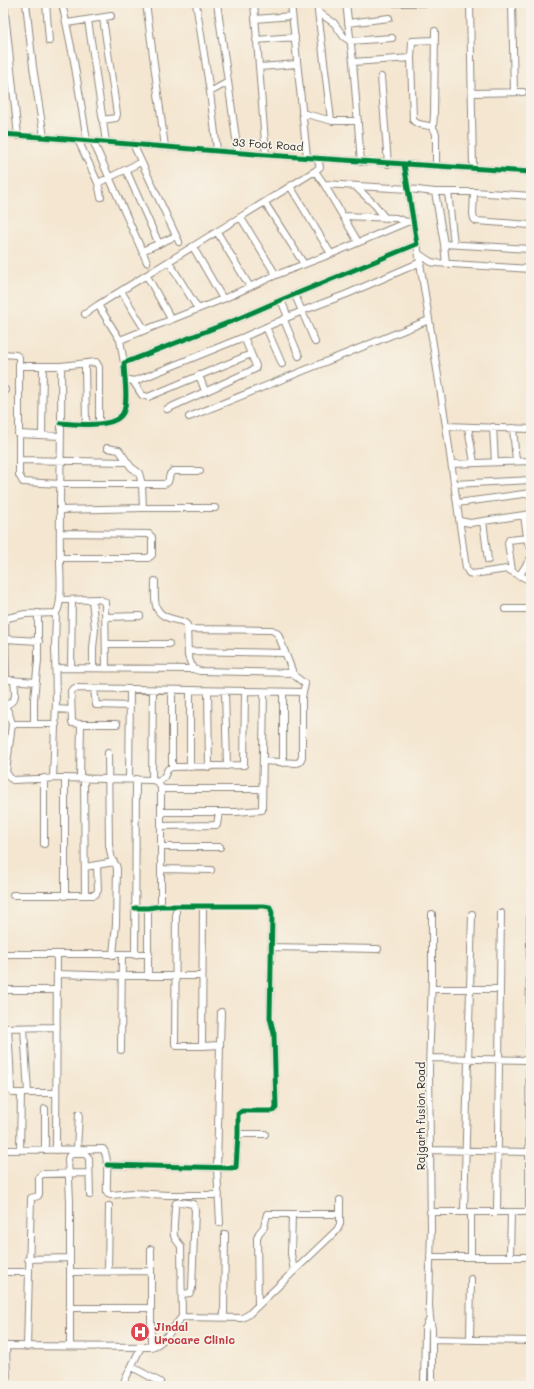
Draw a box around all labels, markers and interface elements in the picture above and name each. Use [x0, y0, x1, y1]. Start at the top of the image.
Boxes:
street label: 33 Foot Road [232, 134, 304, 154]
street label: Rajgarh fusion Road [413, 1062, 428, 1170]
place label: Jindal Urocare Clinic [154, 1319, 236, 1347]
hospital icon: Jindal Urocare Clinic [129, 1321, 151, 1343]

